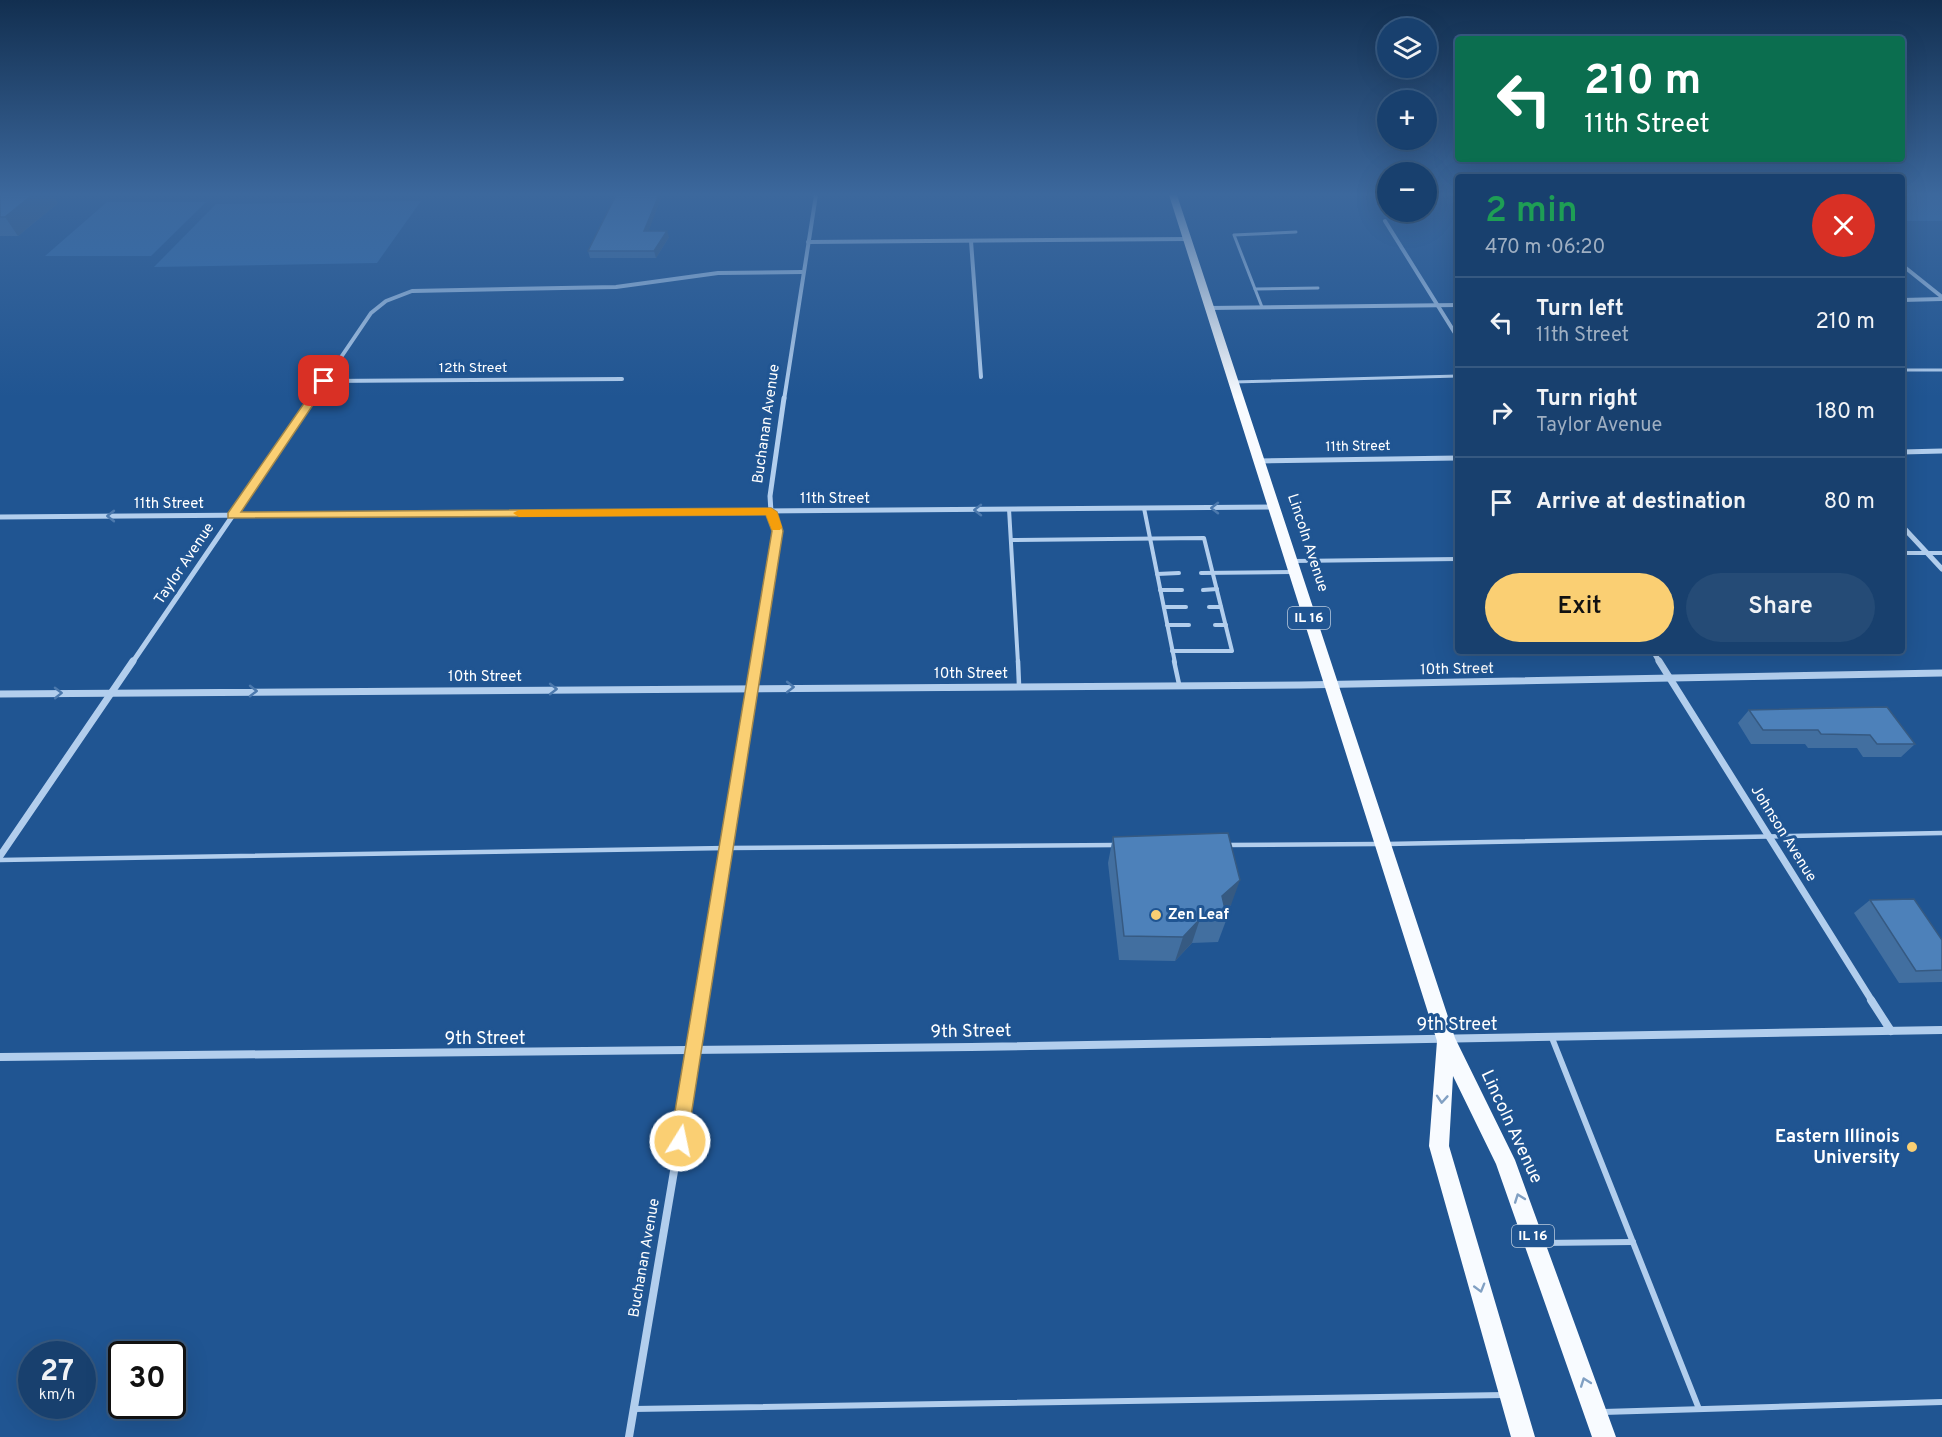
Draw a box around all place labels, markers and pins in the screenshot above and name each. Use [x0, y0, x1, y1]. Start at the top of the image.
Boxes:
pin [298, 355, 349, 406]
place label: Zen Leaf [1168, 906, 1229, 925]
marker: Zen Leaf [1149, 908, 1163, 922]
place label: Eastern Illinois University [1775, 1126, 1900, 1170]
marker: Eastern Illinois University [1905, 1140, 1919, 1154]

